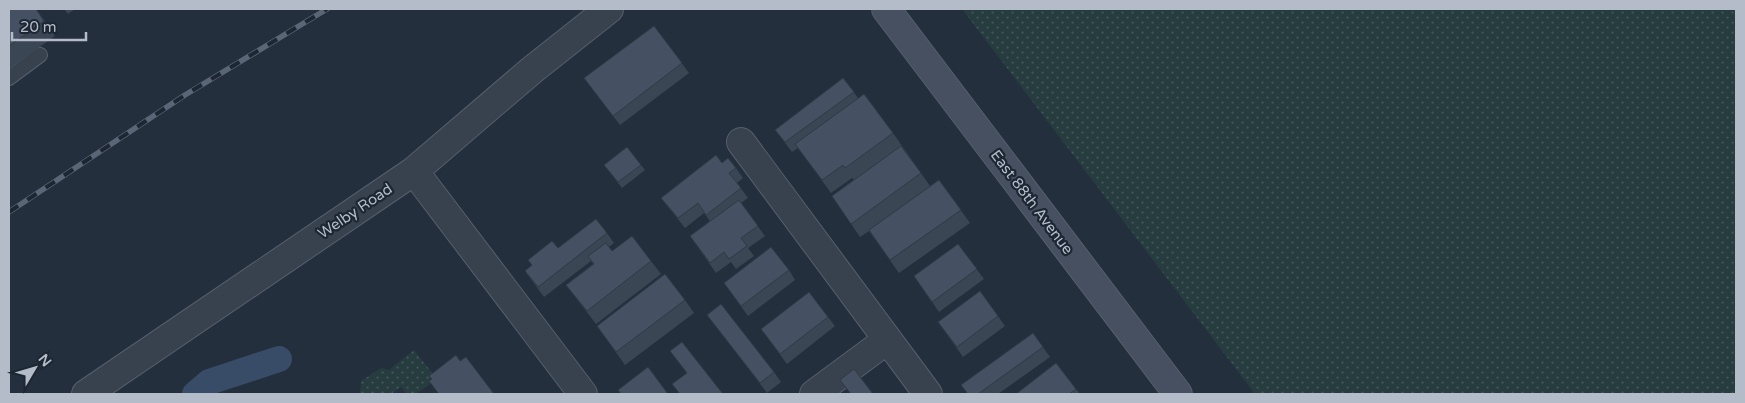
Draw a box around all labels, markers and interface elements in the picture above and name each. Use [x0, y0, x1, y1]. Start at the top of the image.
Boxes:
scale bar [12, 10, 86, 42]
text: 20 m [20, 18, 57, 36]
street label: East 88th Avenue [987, 146, 1077, 258]
street label: Welby Road [314, 180, 396, 242]
north arrow [10, 343, 60, 393]
text: N [35, 351, 55, 370]

